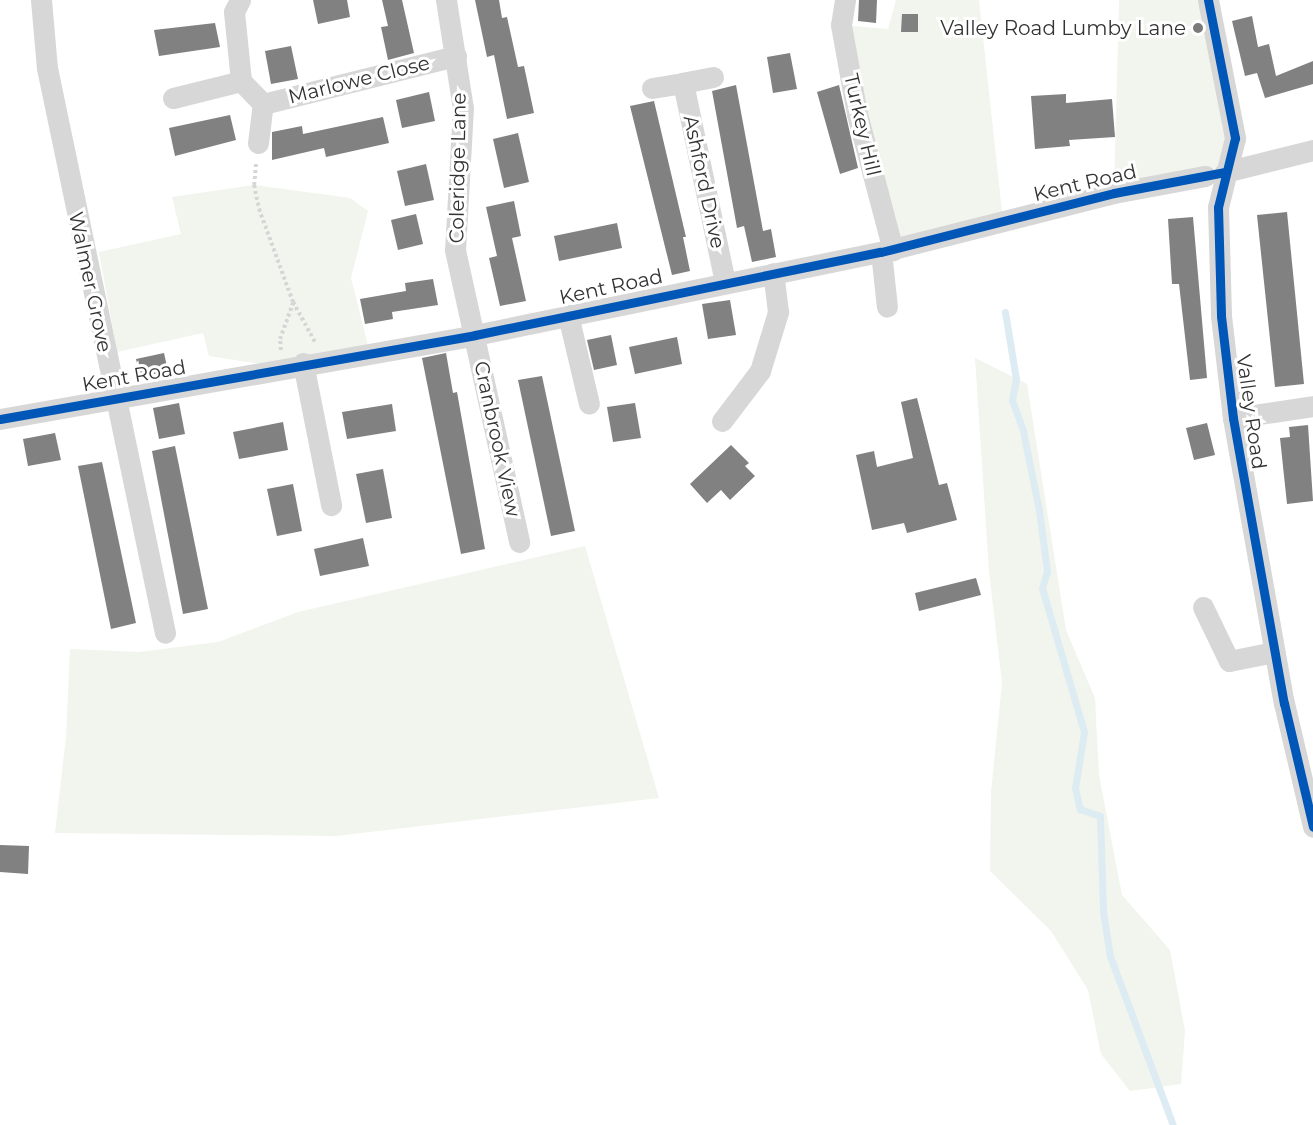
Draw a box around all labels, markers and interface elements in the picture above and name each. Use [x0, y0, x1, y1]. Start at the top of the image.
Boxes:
place label: Valley Road Lumby Lane [940, 16, 1186, 40]
marker: Valley Road Lumby Lane [1191, 21, 1205, 35]
street label: Marlowe Close [286, 51, 432, 109]
street label: Turkey Hill [839, 71, 885, 179]
street label: Coleridge Lane [445, 92, 471, 244]
street label: Ashford Drive [678, 113, 730, 251]
street label: Kent Road [1031, 159, 1139, 207]
street label: Walmer Grove [63, 210, 117, 354]
street label: Kent Road [557, 264, 665, 310]
street label: Valley Road [1231, 353, 1271, 471]
street label: Kent Road [80, 355, 188, 397]
street label: Cranbrook View [469, 359, 525, 519]

